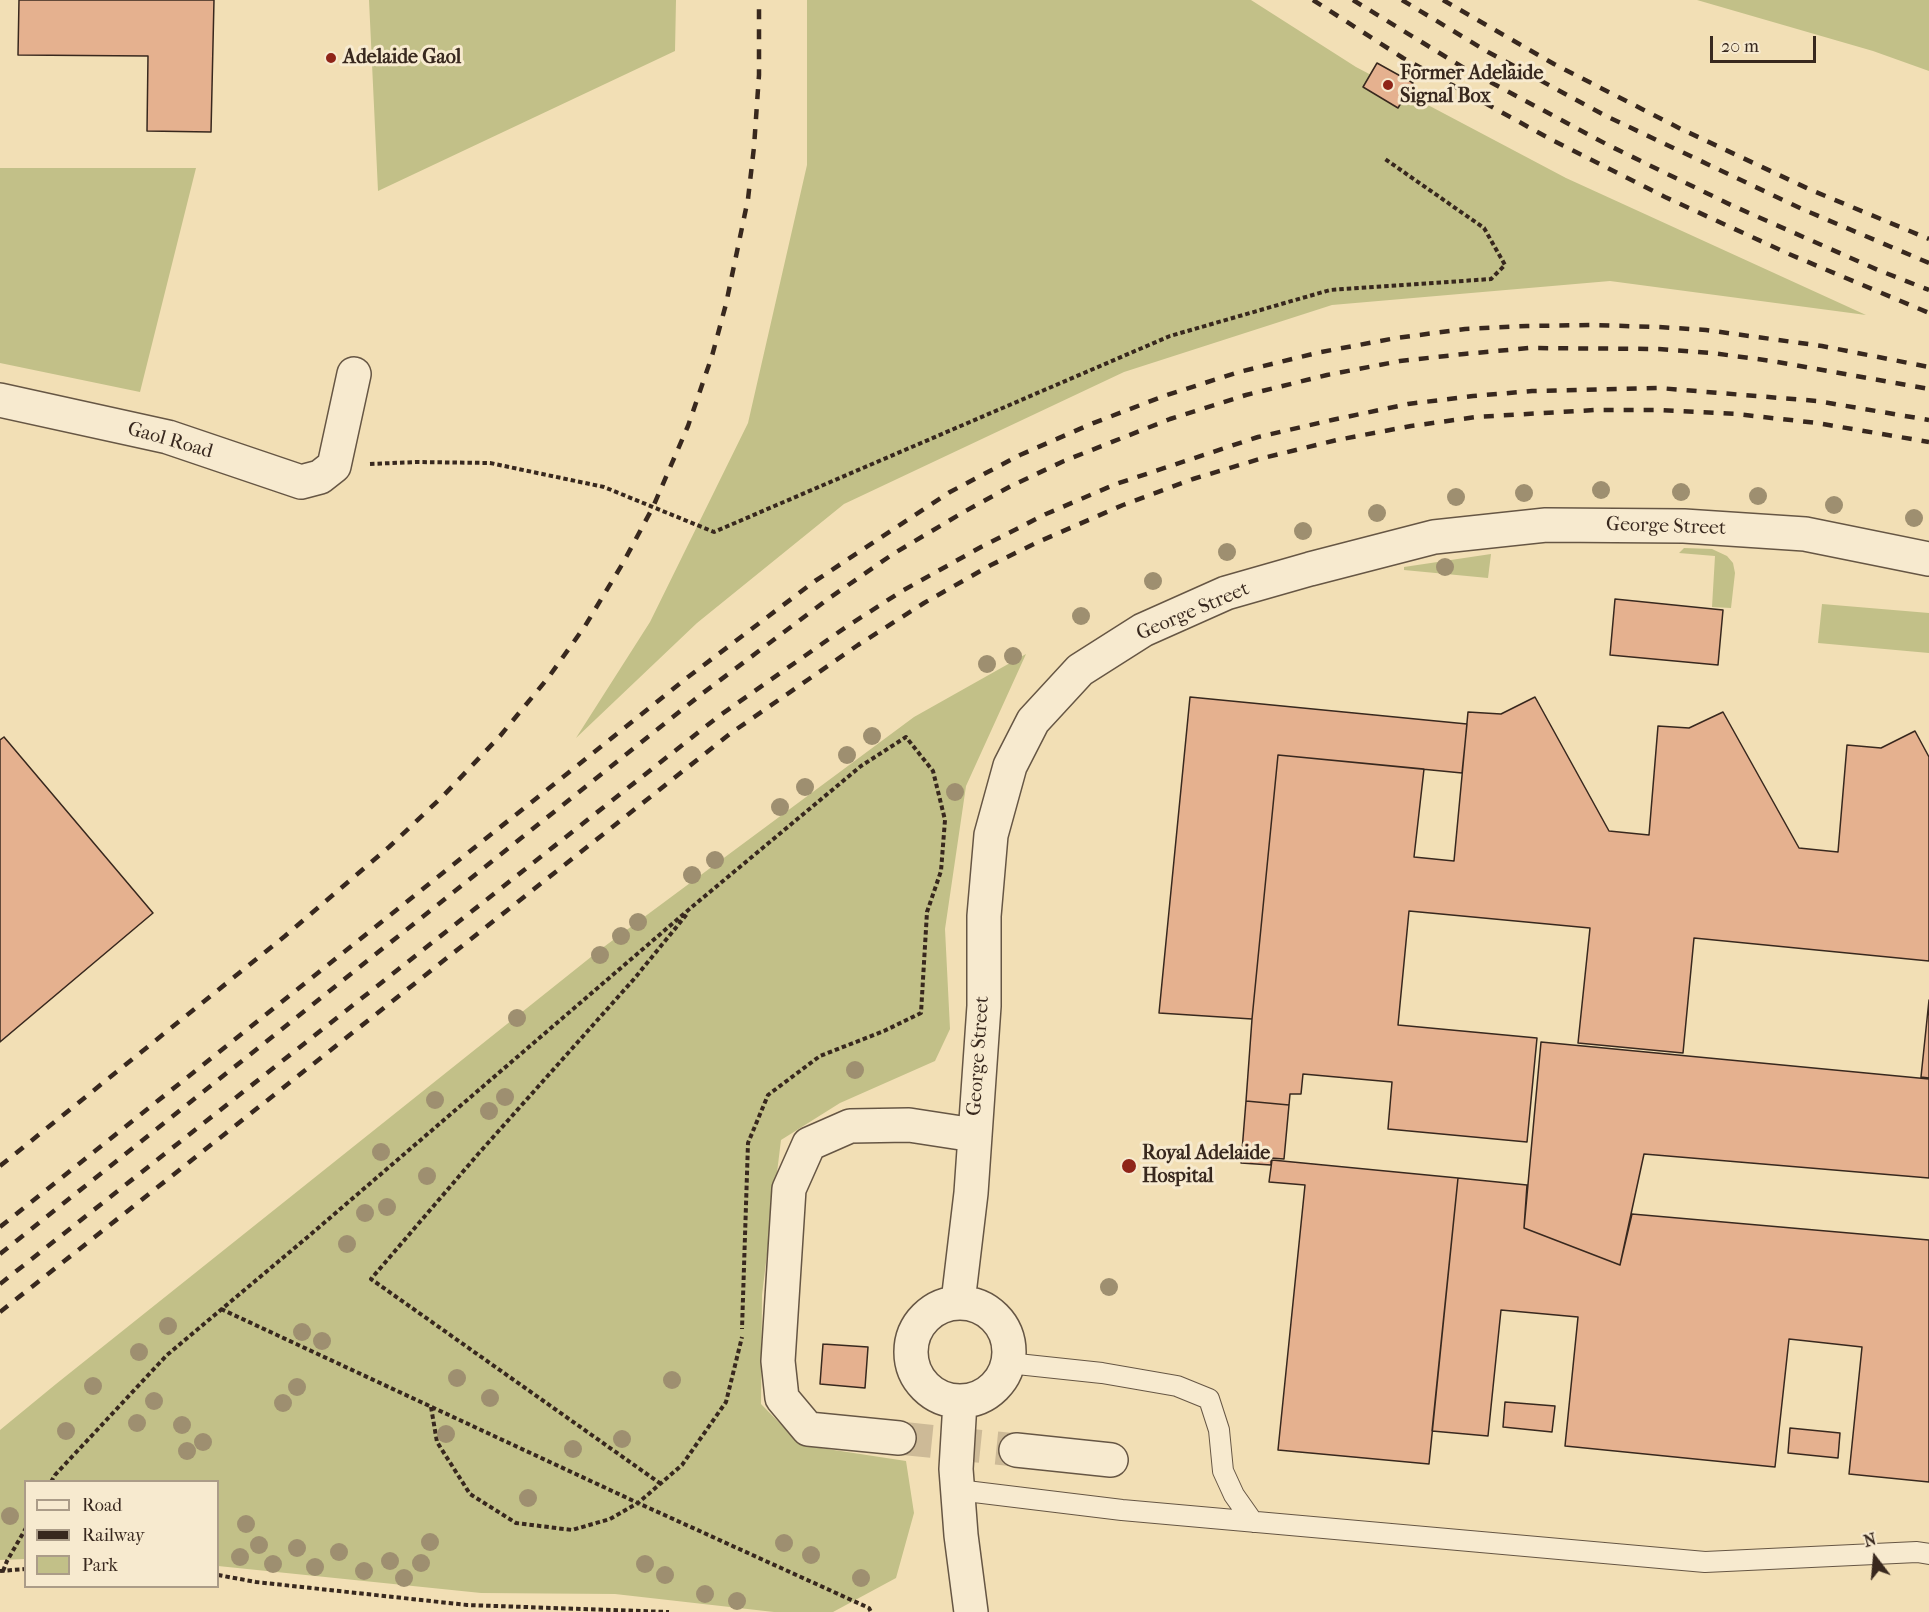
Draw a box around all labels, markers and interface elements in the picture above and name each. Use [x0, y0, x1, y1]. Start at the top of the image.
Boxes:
scale bar [1713, 24, 1820, 62]
text: 20 m [1721, 36, 1759, 57]
place label: Adelaide Gaol [343, 46, 461, 70]
marker: Adelaide Gaol [324, 51, 338, 65]
place label: Former Adelaide Signal Box [1400, 62, 1543, 109]
marker: Former Adelaide Signal Box [1381, 78, 1395, 92]
street label: Gaol Road [125, 417, 215, 465]
street label: George Street [1606, 513, 1726, 541]
street label: George Street [1133, 577, 1253, 647]
street label: George Street [963, 995, 995, 1117]
place label: Royal Adelaide Hospital [1142, 1142, 1270, 1189]
marker: Royal Adelaide Hospital [1120, 1157, 1138, 1175]
legend [24, 1480, 219, 1588]
text: Road [82, 1495, 122, 1516]
text: Railway [82, 1525, 145, 1546]
north arrow [1845, 1528, 1905, 1588]
text: N [1861, 1529, 1878, 1551]
text: Park [82, 1555, 118, 1576]

